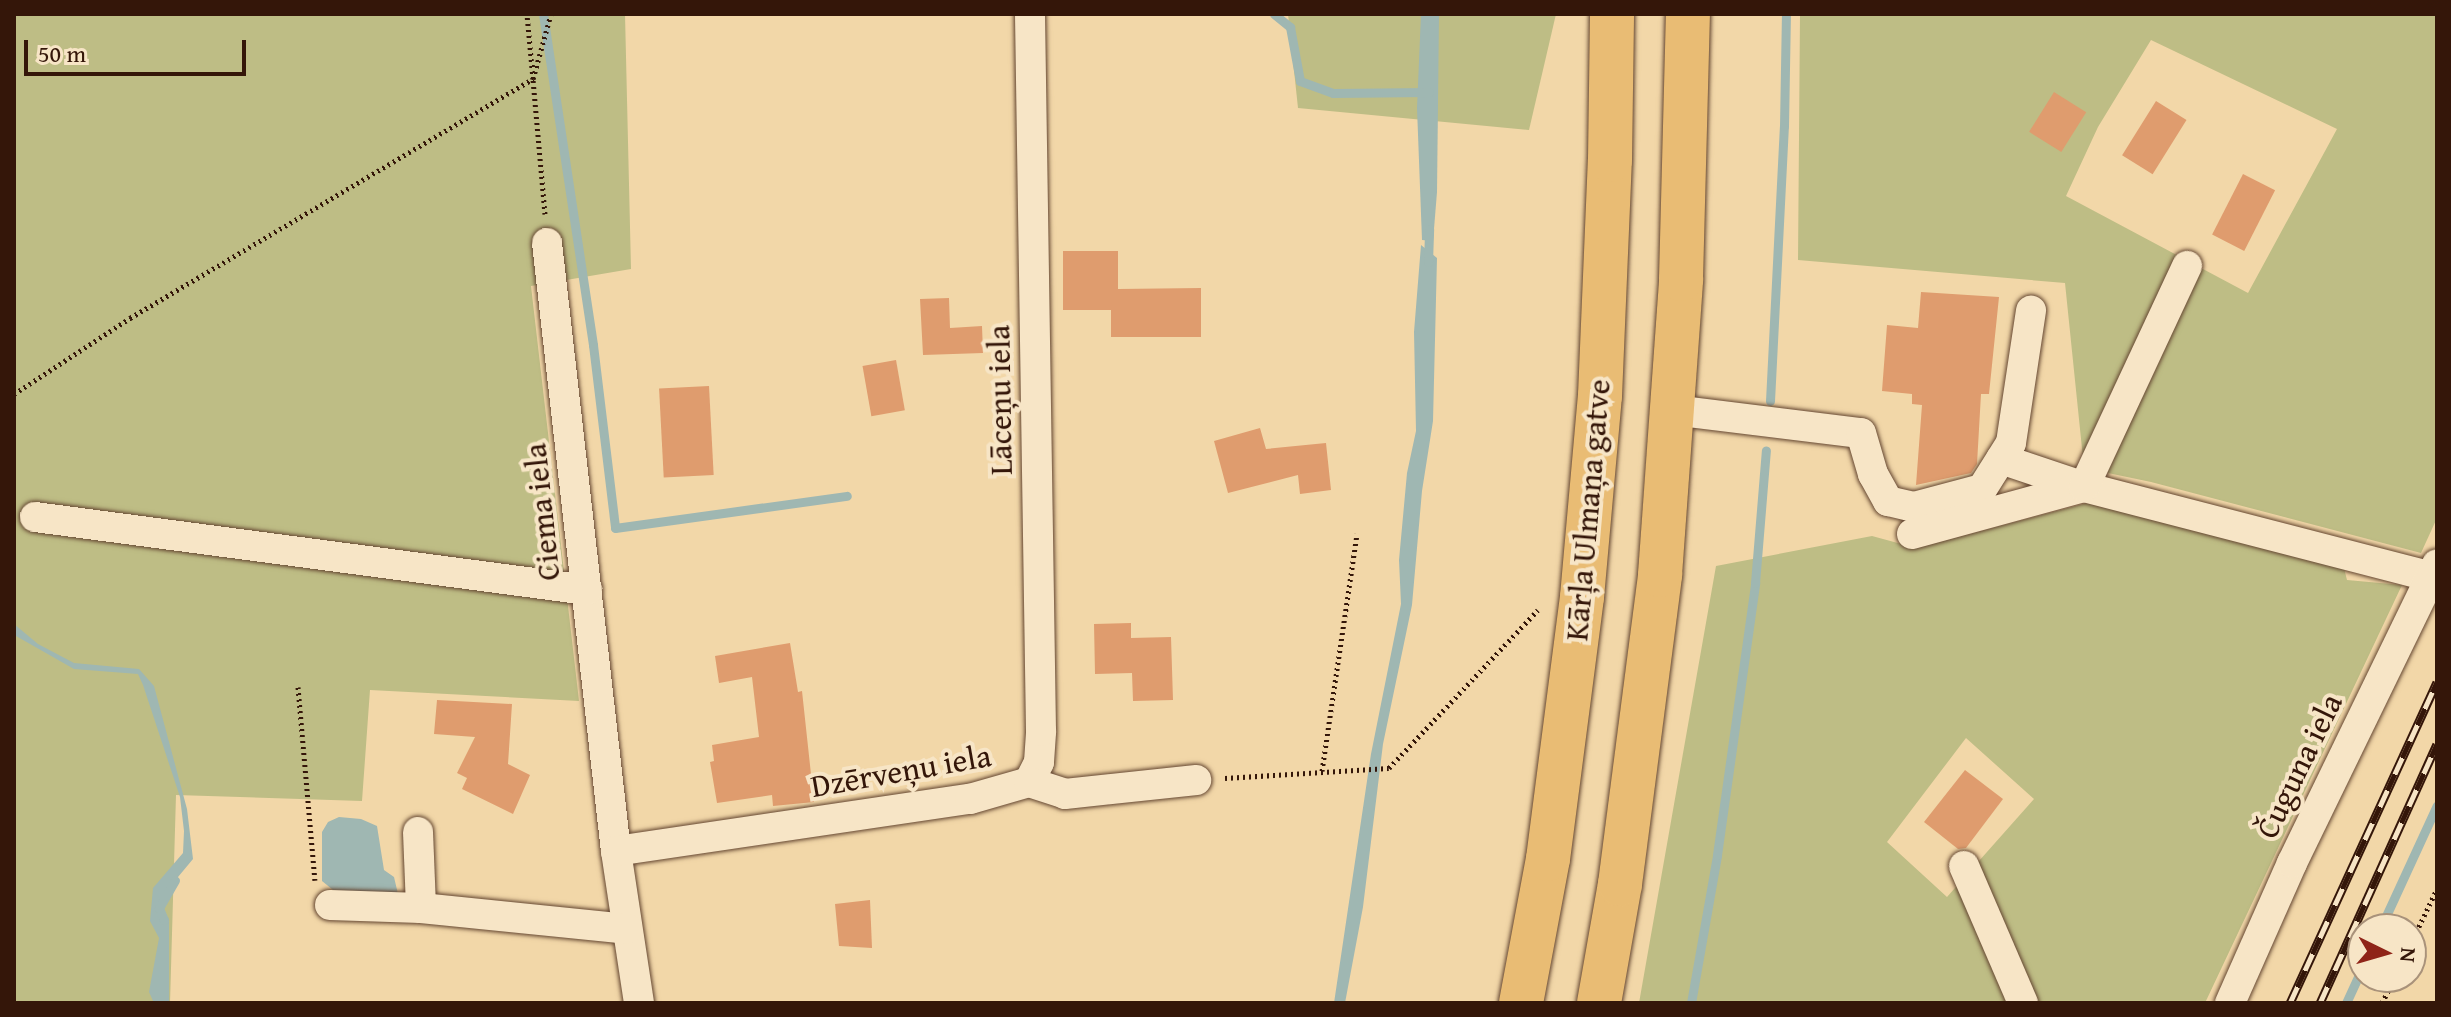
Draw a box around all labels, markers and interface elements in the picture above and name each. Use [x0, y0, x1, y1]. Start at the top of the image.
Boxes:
scale bar [28, 24, 250, 74]
text: 50 m [38, 36, 86, 71]
street label: Lāceņu iela [979, 324, 1021, 476]
street label: Kārļa Ulmaņa gatve [1557, 378, 1619, 642]
street label: Ciema iela [516, 441, 568, 583]
street label: Čuguna iela [2248, 687, 2350, 845]
street label: Dzērveņu iela [808, 736, 994, 806]
north arrow [2347, 913, 2427, 993]
text: N [2392, 946, 2425, 964]

